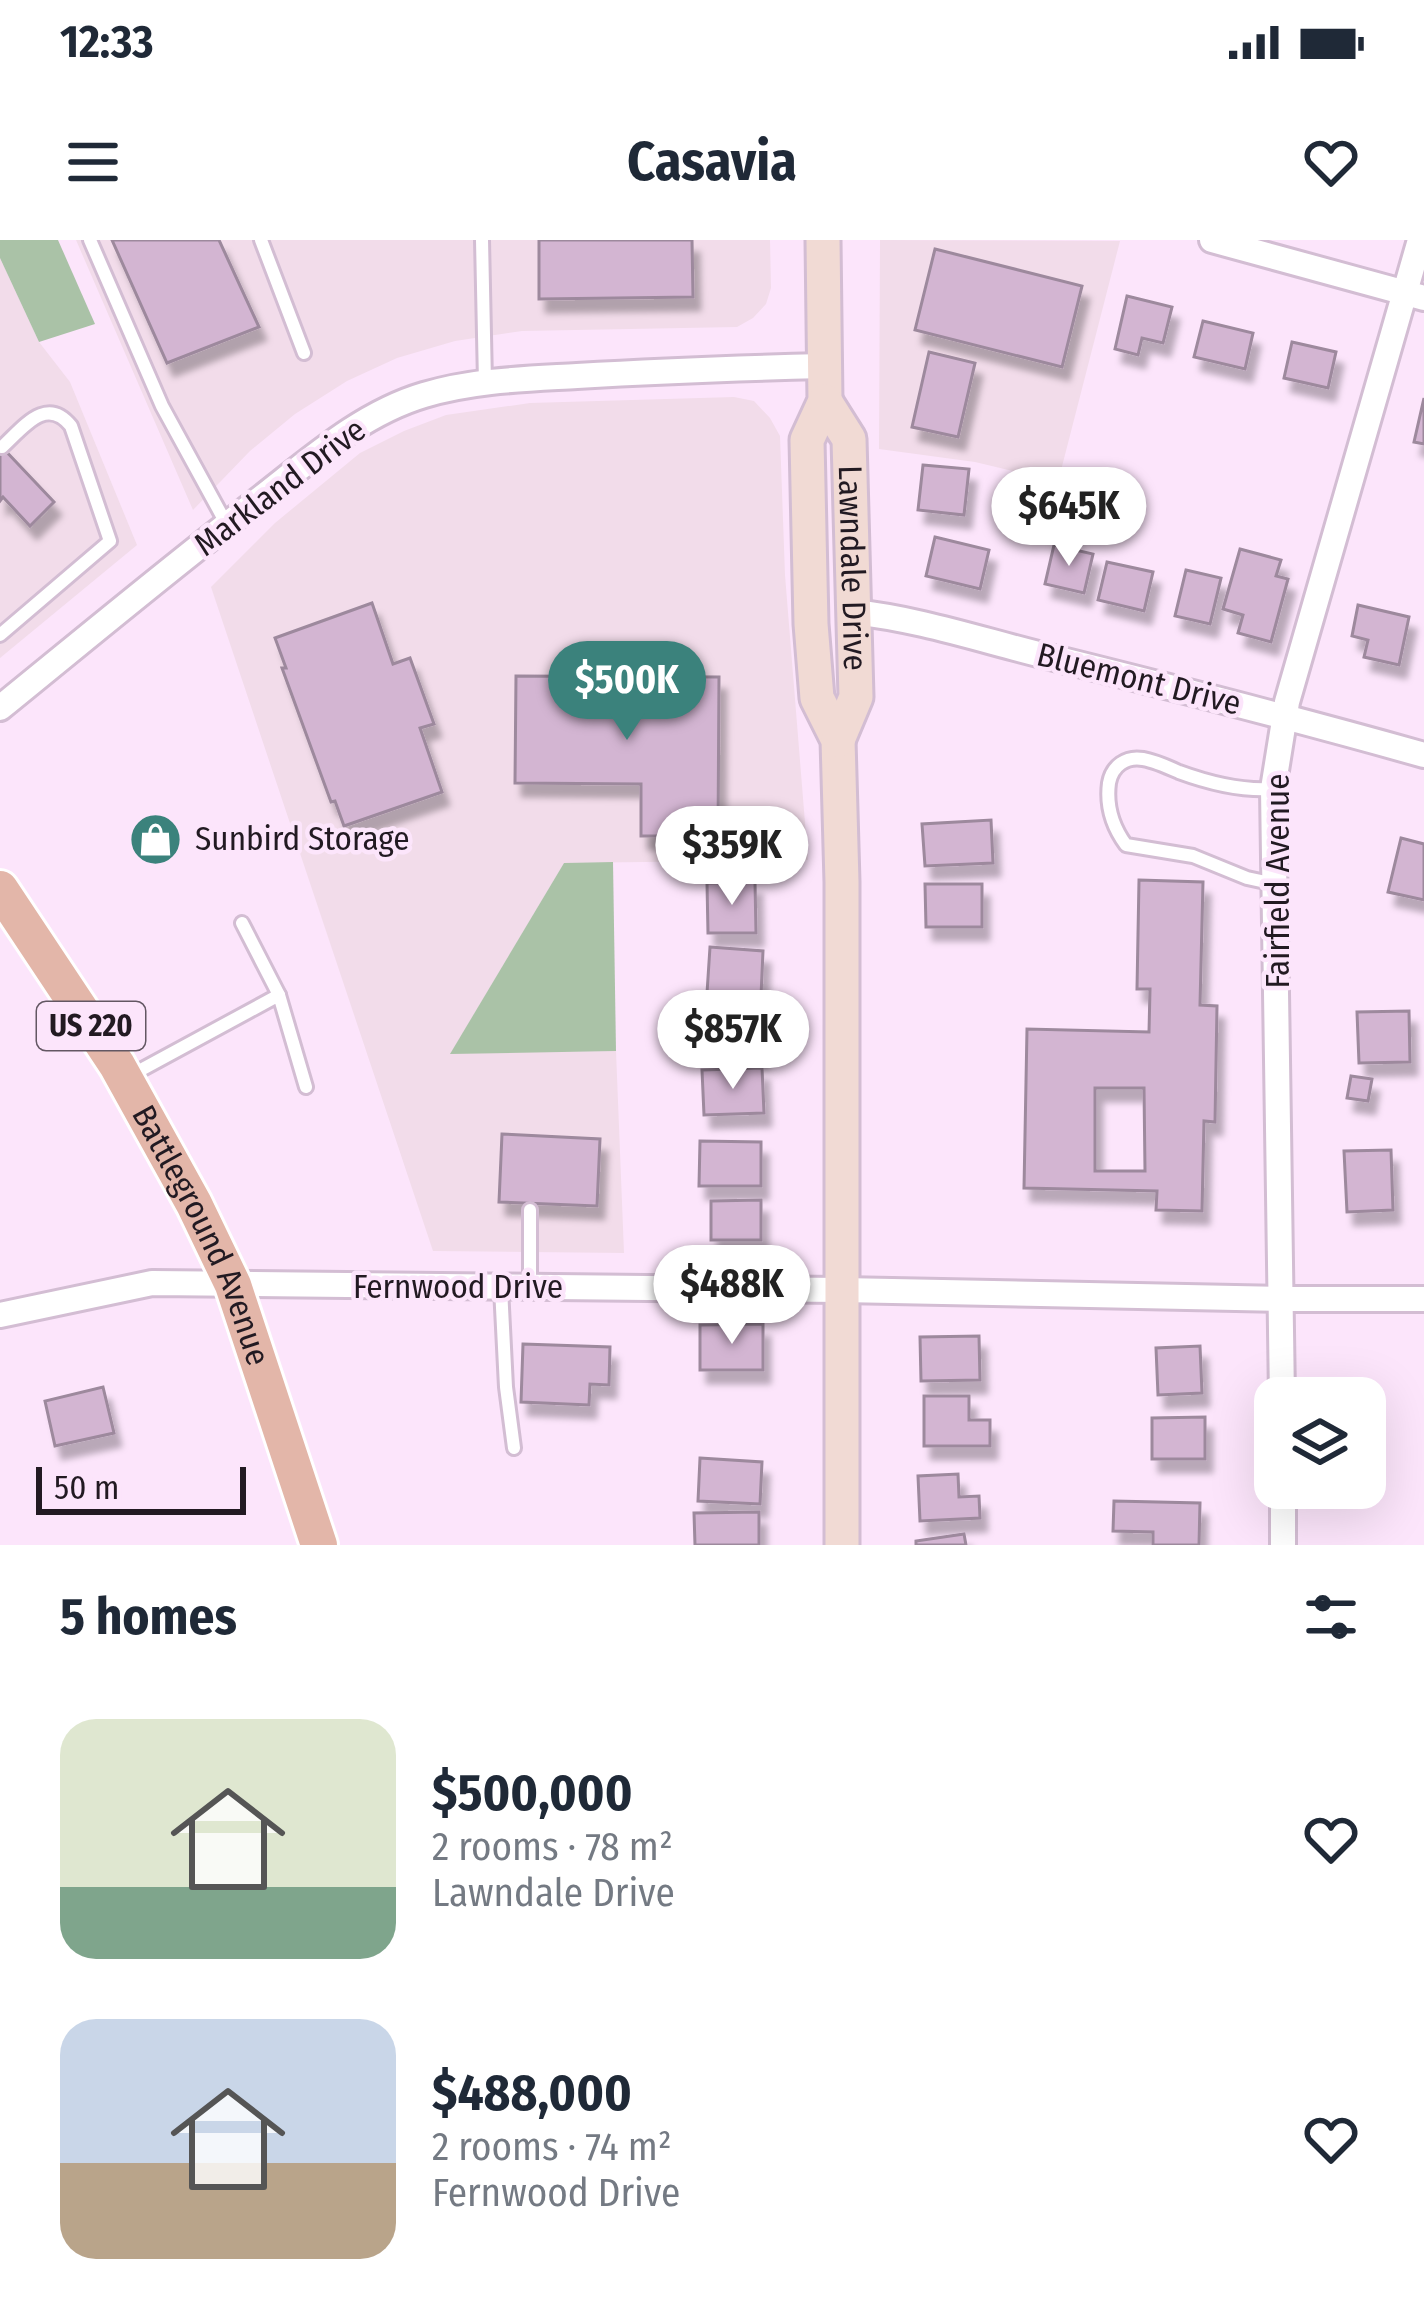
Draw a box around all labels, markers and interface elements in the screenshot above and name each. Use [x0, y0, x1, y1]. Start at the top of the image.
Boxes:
text: 12:33 [60, 15, 153, 69]
icon: menu [60, 129, 126, 195]
icon: heart [1298, 129, 1364, 195]
text: Casavia [627, 130, 797, 194]
street label: Markland Drive [187, 410, 373, 564]
street label: Lawndale Drive [830, 465, 875, 671]
pin: $645K [985, 467, 1153, 569]
text: $645K [1018, 483, 1120, 529]
street label: Bluemont Drive [1033, 634, 1245, 724]
pin: $500K [543, 641, 711, 743]
text: $500K [575, 657, 679, 703]
street label: Fairfield Avenue [1258, 773, 1298, 989]
pin: $359K [648, 806, 816, 908]
shop icon: Sunbird Storage [128, 811, 184, 867]
place label: Sunbird Storage [195, 819, 410, 859]
text: $359K [682, 822, 782, 868]
pin: $857K [649, 990, 817, 1092]
road number: US 220 [37, 1002, 145, 1050]
text: $857K [684, 1006, 782, 1052]
street label: Battleground Avenue [123, 1098, 278, 1371]
pin: $488K [648, 1245, 816, 1347]
text: $488K [680, 1261, 784, 1307]
street label: Fernwood Drive [353, 1267, 563, 1307]
map controls [1254, 1377, 1386, 1509]
button: layers [1254, 1377, 1386, 1509]
scale bar [36, 1461, 246, 1514]
text: 50 m [54, 1468, 119, 1508]
icon: filters [1298, 1584, 1364, 1650]
text: 5 homes [60, 1586, 237, 1648]
text: $500,000 [432, 1762, 632, 1824]
icon: home [156, 1767, 300, 1911]
icon: heart [1298, 1806, 1364, 1872]
text: 2 rooms · 78 m² [432, 1824, 673, 1870]
text: Lawndale Drive [432, 1870, 675, 1916]
text: $488,000 [432, 2062, 632, 2124]
icon: home [156, 2067, 300, 2211]
icon: heart [1298, 2106, 1364, 2172]
text: 2 rooms · 74 m² [432, 2124, 672, 2170]
text: Fernwood Drive [432, 2170, 680, 2216]

